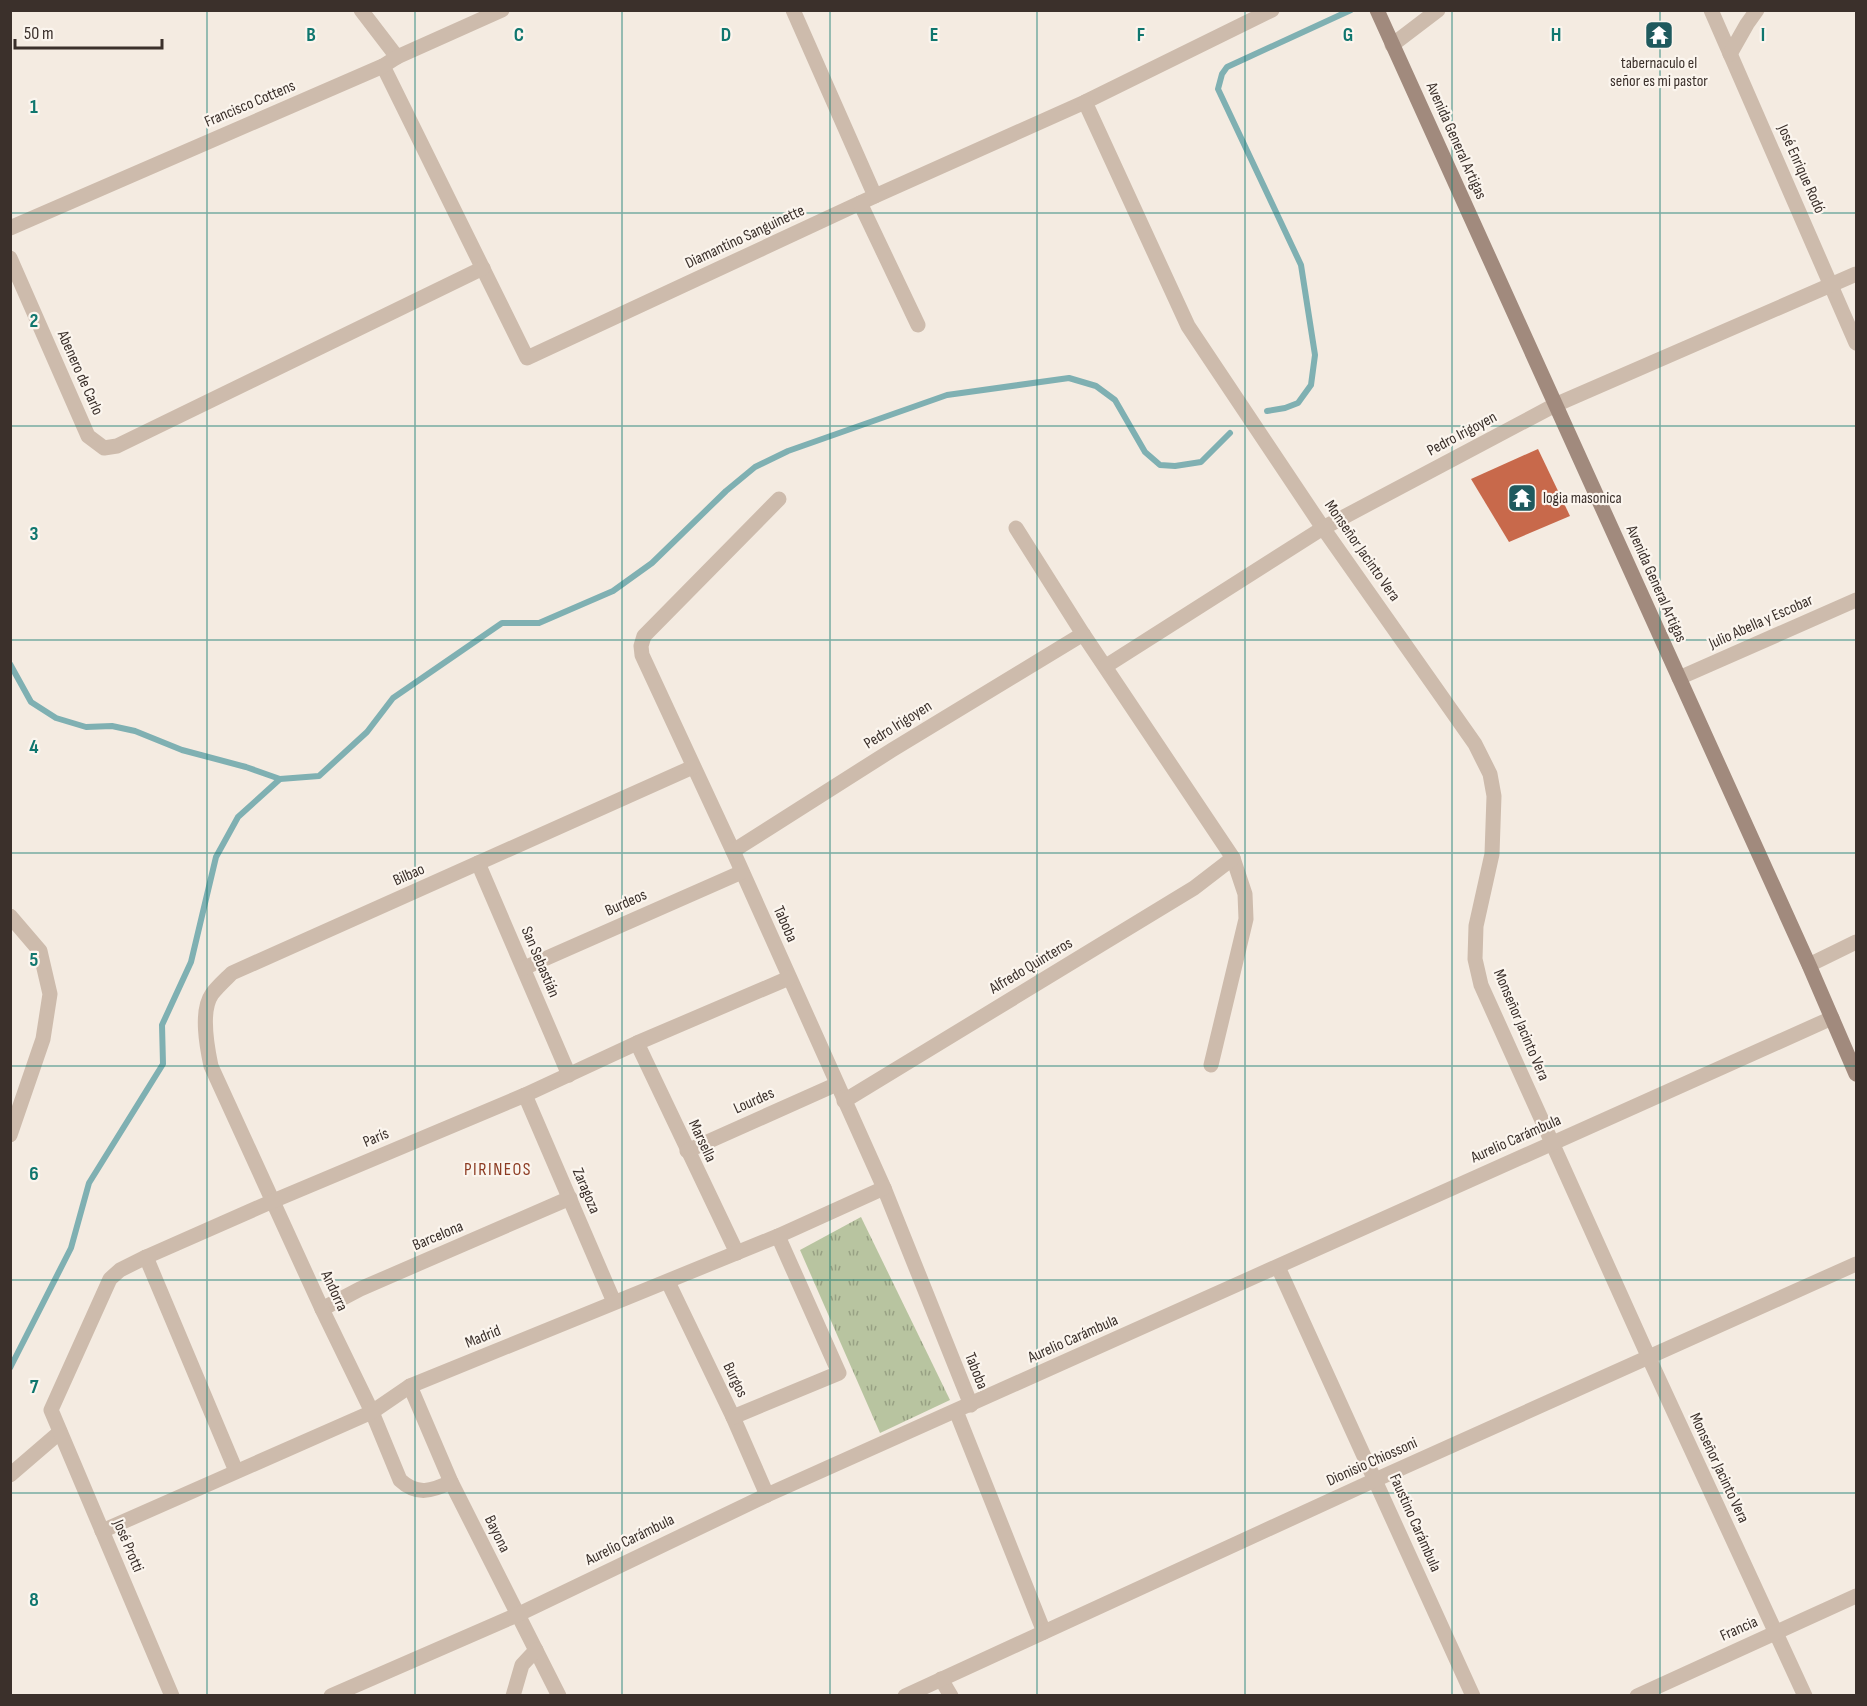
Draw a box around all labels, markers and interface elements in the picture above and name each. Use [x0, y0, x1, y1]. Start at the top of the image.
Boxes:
scale bar [15, 12, 162, 50]
temple icon: tabernaculo el señor es mi pastor [1643, 19, 1675, 51]
text: 50 m [24, 23, 54, 44]
text: B [306, 23, 316, 47]
text: C [514, 23, 524, 47]
text: D [721, 23, 731, 47]
text: E [930, 23, 938, 47]
text: F [1137, 23, 1145, 47]
text: G [1343, 23, 1353, 47]
text: H [1551, 23, 1561, 47]
text: I [1761, 23, 1765, 47]
place label: tabernaculo el señor es mi pastor [1610, 54, 1708, 91]
street label: Francisco Cottens [202, 76, 299, 132]
street label: Avenida General Artigas [1421, 79, 1490, 203]
text: 1 [30, 95, 38, 119]
street label: José Enrique Rodó [1773, 121, 1829, 216]
street label: Diamantino Sanguinette [682, 201, 808, 273]
text: 2 [30, 309, 38, 333]
street label: Abenero de Carlo [53, 327, 107, 418]
street label: Pedro Irigoyen [1424, 408, 1500, 460]
temple icon: logia masonica [1506, 482, 1538, 514]
place label: logia masonica [1543, 489, 1622, 508]
street label: Monseñor Jacinto Vera [1320, 497, 1404, 605]
text: 3 [30, 522, 39, 546]
street label: Avenida General Artigas [1621, 522, 1690, 646]
street label: Julio Abella y Escobar [1705, 590, 1816, 654]
street label: Pedro Irigoyen [861, 697, 935, 753]
text: 4 [29, 735, 39, 759]
street label: Bilbao [390, 860, 428, 890]
street label: Burdeos [602, 885, 650, 921]
street label: Taboba [769, 903, 801, 945]
street label: San Sebastián [517, 924, 563, 1000]
street label: Alfredo Quinteros [985, 934, 1076, 999]
text: 5 [30, 948, 39, 972]
street label: Monseñor Jacinto Vera [1489, 966, 1553, 1084]
street label: Lourdes [731, 1084, 777, 1118]
street label: Aurelio Carámbula [1467, 1111, 1564, 1168]
street label: Marsella [684, 1117, 720, 1165]
street label: París [360, 1124, 392, 1152]
district label: PIRINEOS [464, 1159, 532, 1180]
text: 6 [29, 1162, 39, 1186]
street label: Zaragoza [568, 1165, 604, 1217]
street label: Barcelona [410, 1217, 466, 1255]
street label: Andorra [316, 1267, 352, 1314]
street label: Aurelio Carámbula [1024, 1311, 1121, 1368]
street label: Madrid [462, 1321, 504, 1353]
street label: Taboba [960, 1350, 992, 1392]
street label: Burgos [718, 1359, 752, 1401]
text: 7 [30, 1375, 39, 1399]
street label: Monseñor Jacinto Vera [1685, 1410, 1753, 1526]
street label: Dionisio Chiossoni [1324, 1434, 1420, 1490]
street label: Faustino Carámbula [1385, 1471, 1445, 1575]
street label: Aurelio Carámbula [581, 1510, 678, 1570]
street label: Bayona [480, 1512, 514, 1556]
street label: José Protti [108, 1516, 148, 1575]
text: 8 [29, 1588, 39, 1612]
street label: Francia [1717, 1612, 1761, 1646]

